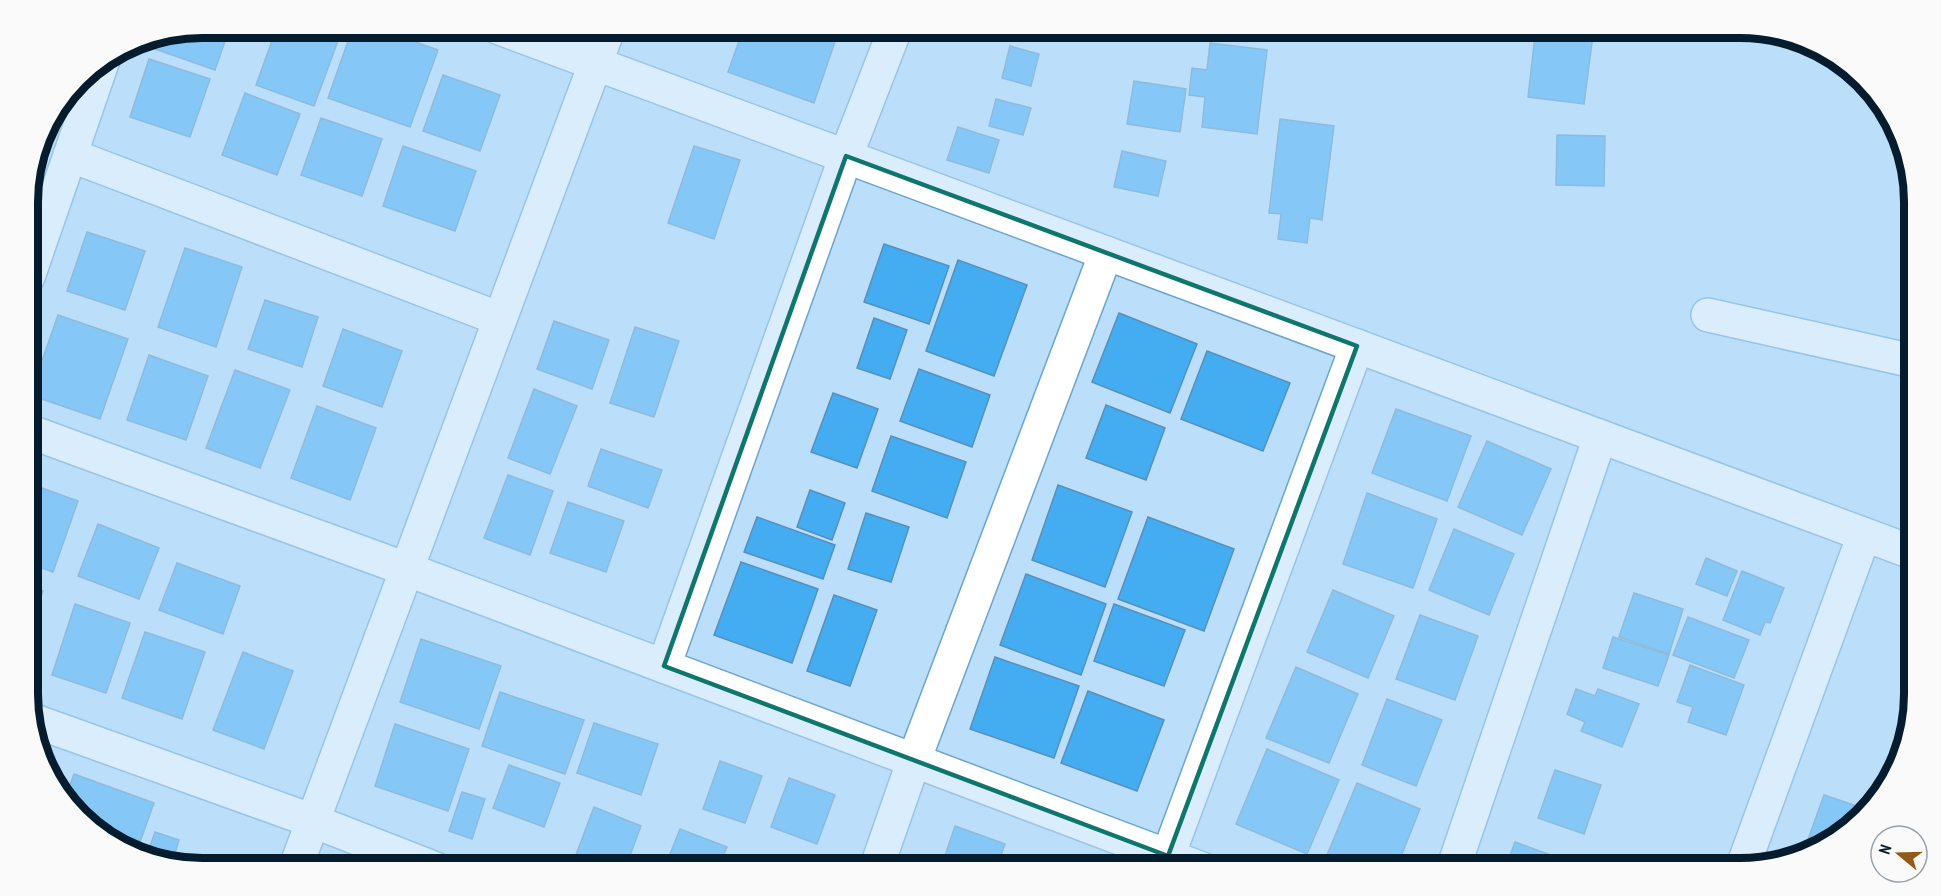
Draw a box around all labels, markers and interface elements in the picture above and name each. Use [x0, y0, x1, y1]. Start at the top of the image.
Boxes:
north arrow [1869, 824, 1929, 884]
text: N [1874, 842, 1896, 856]

